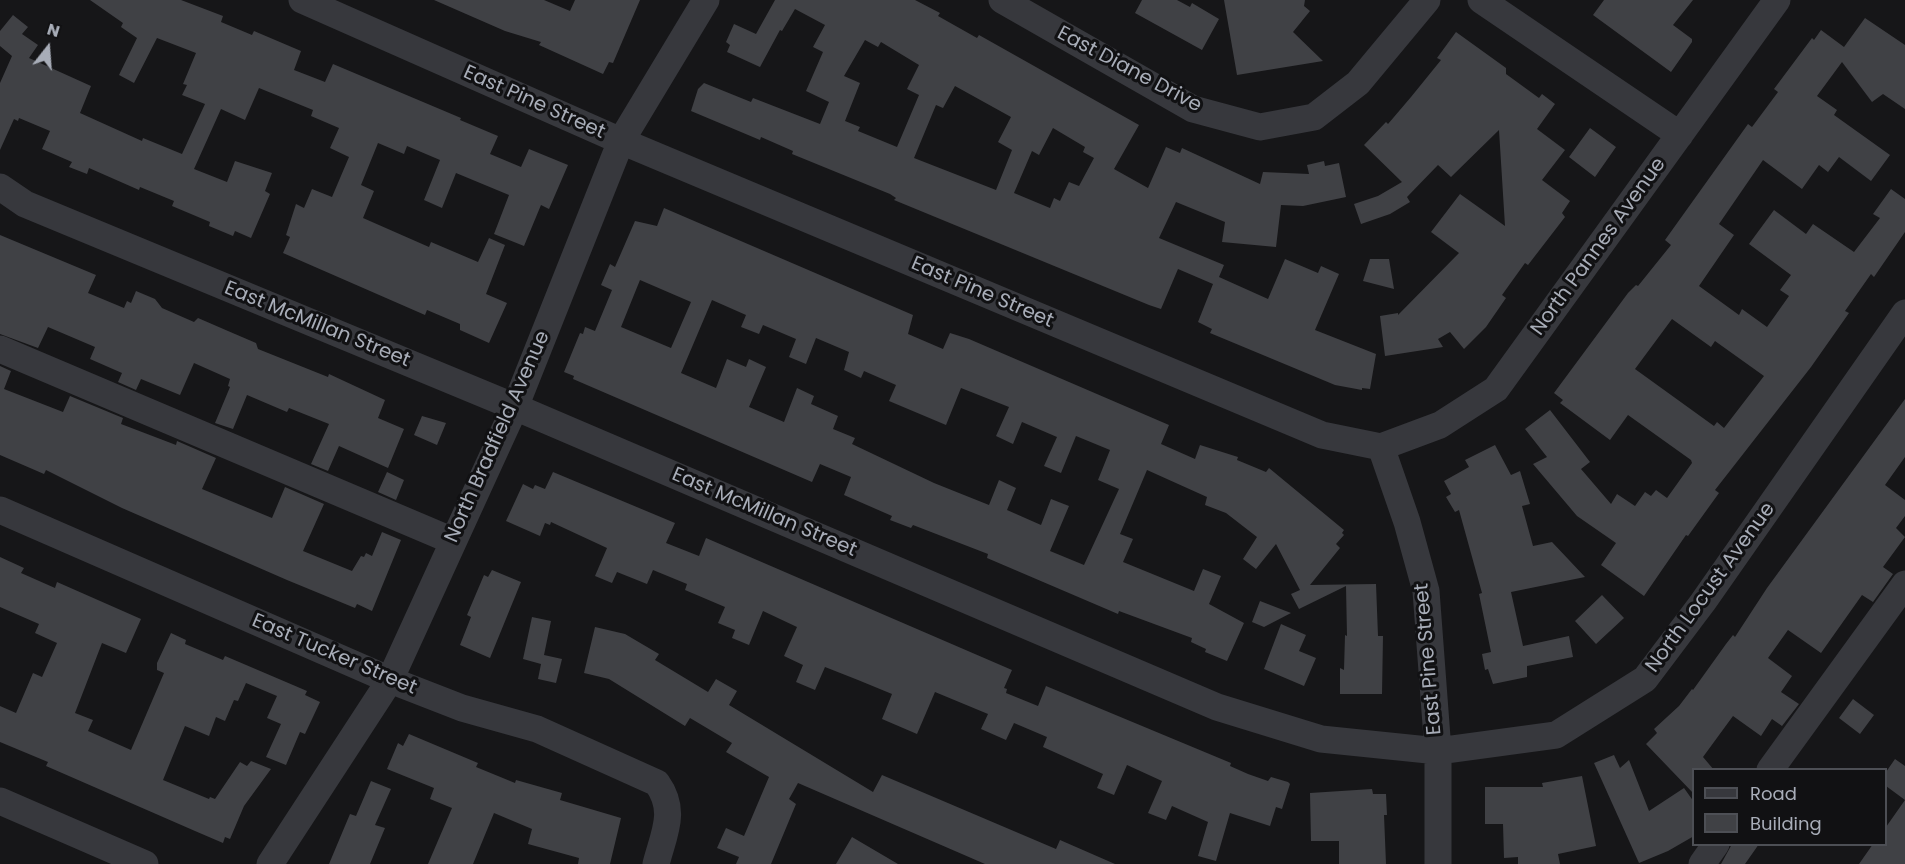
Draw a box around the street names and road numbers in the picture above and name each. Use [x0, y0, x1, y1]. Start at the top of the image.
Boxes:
street label: East Diane Drive [1053, 22, 1205, 118]
street label: East Pine Street [459, 61, 609, 145]
street label: North Pannes Avenue [1526, 153, 1672, 341]
street label: East Pine Street [907, 252, 1057, 334]
street label: East McMillan Street [221, 277, 413, 373]
street label: North Bradfield Avenue [440, 327, 556, 547]
street label: East McMillan Street [668, 463, 860, 563]
street label: North Locust Avenue [1641, 498, 1781, 678]
street label: East Pine Street [1410, 582, 1448, 736]
street label: East Tucker Street [248, 609, 420, 701]

